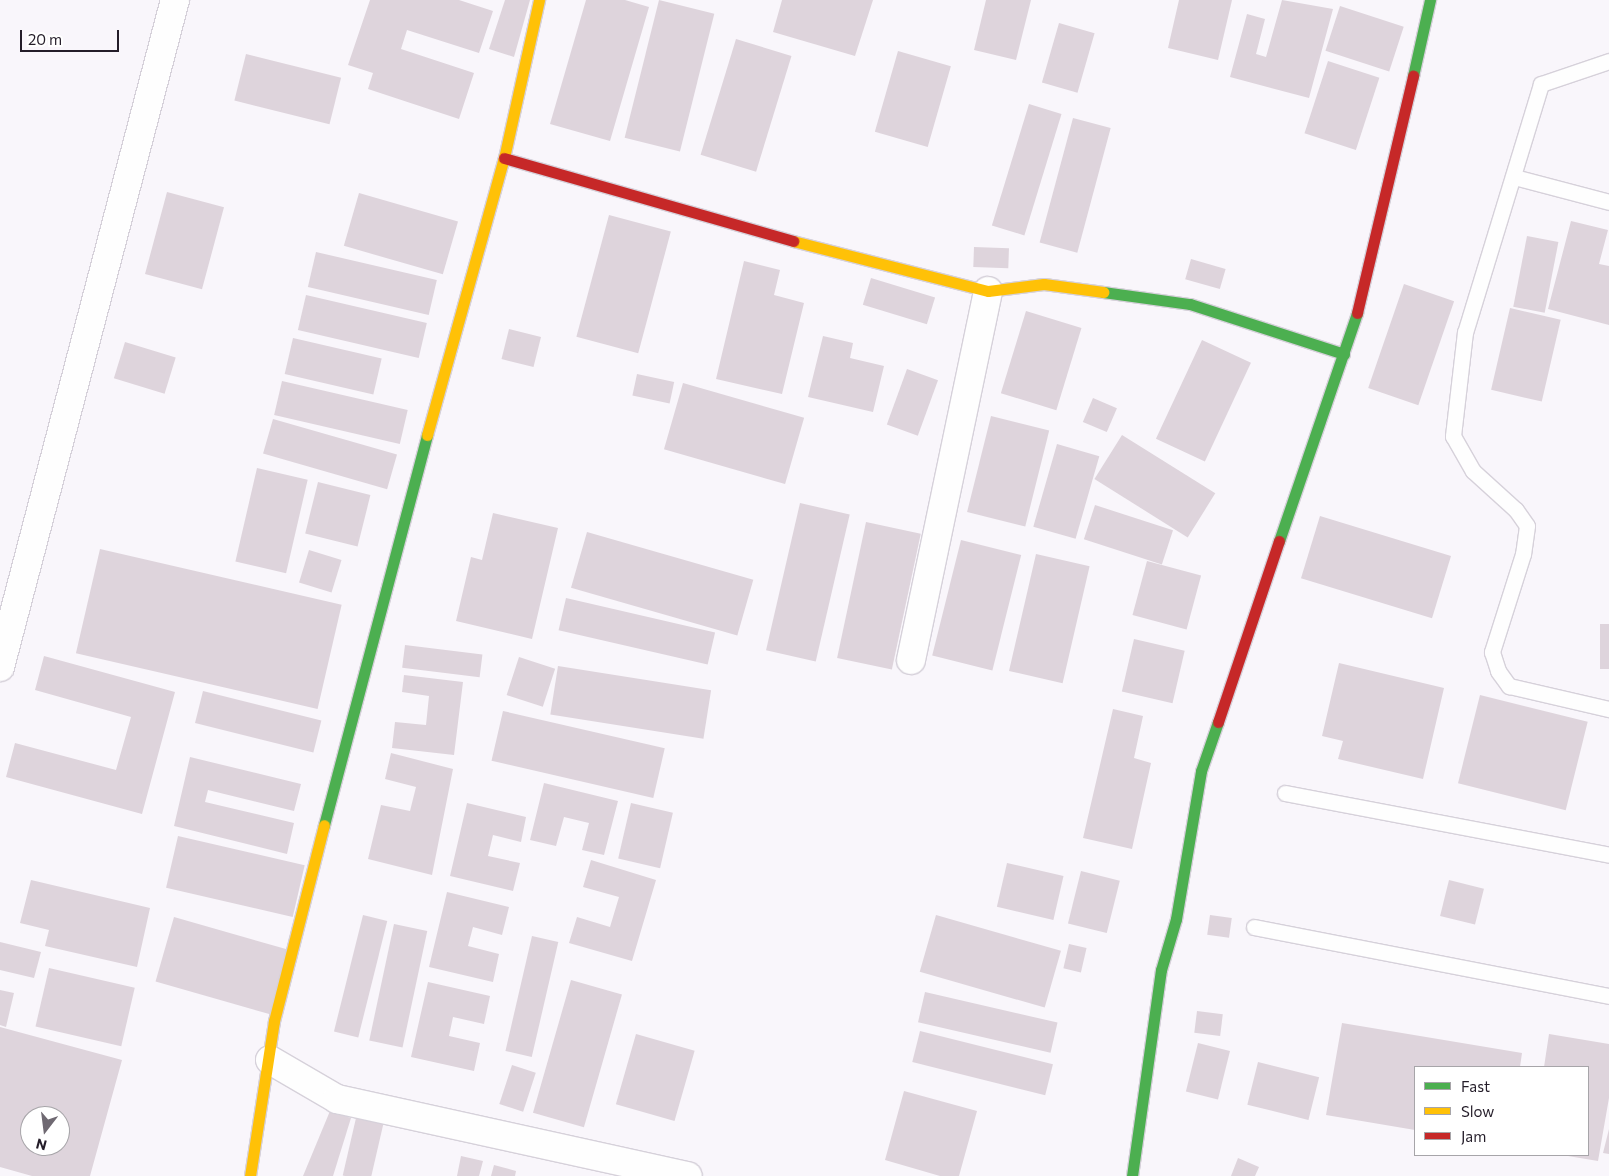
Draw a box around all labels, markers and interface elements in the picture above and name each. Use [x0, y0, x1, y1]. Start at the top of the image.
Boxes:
scale bar [22, 20, 121, 52]
text: 20 m [28, 30, 62, 48]
legend [1414, 1066, 1589, 1156]
text: Fast [1461, 1077, 1490, 1095]
text: Slow [1461, 1102, 1494, 1120]
north arrow [20, 1106, 70, 1156]
text: Jam [1461, 1127, 1486, 1145]
text: N [34, 1135, 49, 1155]

